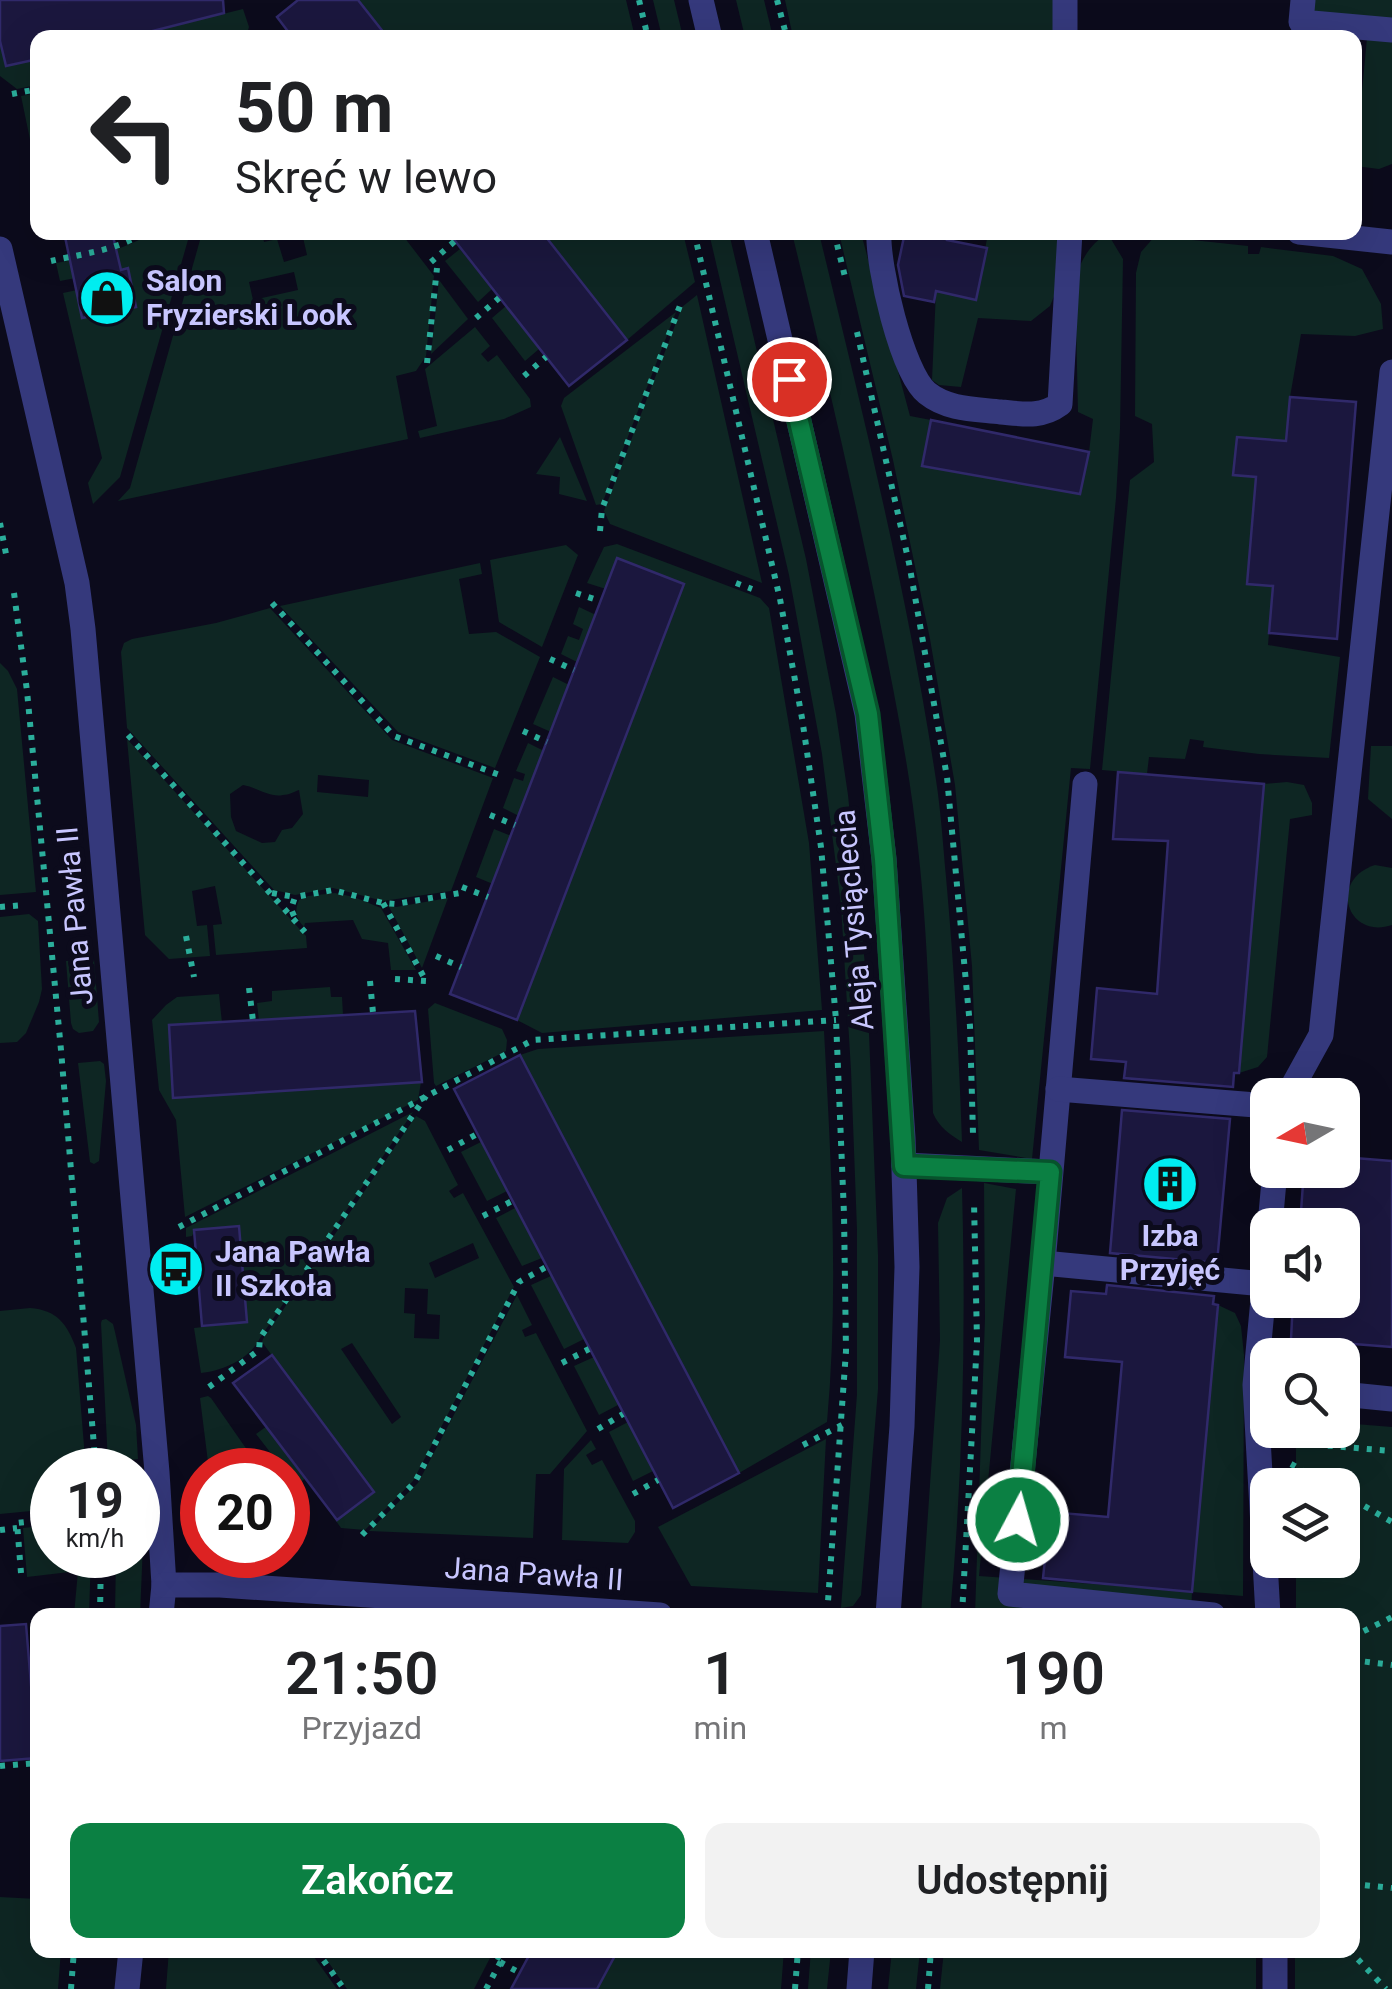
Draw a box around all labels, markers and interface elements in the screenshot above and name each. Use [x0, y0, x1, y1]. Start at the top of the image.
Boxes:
text: 50 m [235, 67, 393, 149]
icon: left [70, 70, 200, 200]
text: Skręć w lewo [235, 151, 497, 204]
place label: Salon Fryzierski Look [146, 263, 353, 332]
shop icon: Salon Fryzierski Look [77, 268, 137, 328]
pin [747, 337, 832, 422]
icon: arrive [762, 352, 817, 407]
street label: Aleja Tysiąclecia [826, 808, 881, 1032]
street label: Jana Pawła II [49, 825, 100, 1007]
north arrow [1250, 1078, 1360, 1188]
map controls [1250, 1078, 1360, 1578]
building icon: Izba Przyjęć [1140, 1154, 1200, 1214]
button: sound [1250, 1208, 1360, 1318]
place label: Izba Przyjęć [1120, 1218, 1220, 1287]
place label: Jana Pawła II Szkoła [215, 1234, 371, 1303]
bus stop icon: Jana Pawła II Szkoła [146, 1239, 206, 1299]
button: search [1250, 1338, 1360, 1448]
speed limit sign: 20 [180, 1448, 310, 1578]
position arrow [966, 1468, 1070, 1572]
button: layers [1250, 1468, 1360, 1578]
text: 19 [66, 1472, 124, 1530]
text: km/h [66, 1524, 124, 1553]
street label: Jana Pawła II [444, 1550, 625, 1597]
text: 21:50 [285, 1638, 439, 1709]
text: 1 [703, 1638, 737, 1709]
text: 190 [1002, 1638, 1105, 1709]
text: Przyjazd [301, 1709, 422, 1747]
text: min [694, 1709, 747, 1747]
text: m [1039, 1709, 1068, 1747]
button: Zakończ [70, 1823, 685, 1938]
button: Udostępnij [705, 1823, 1320, 1938]

